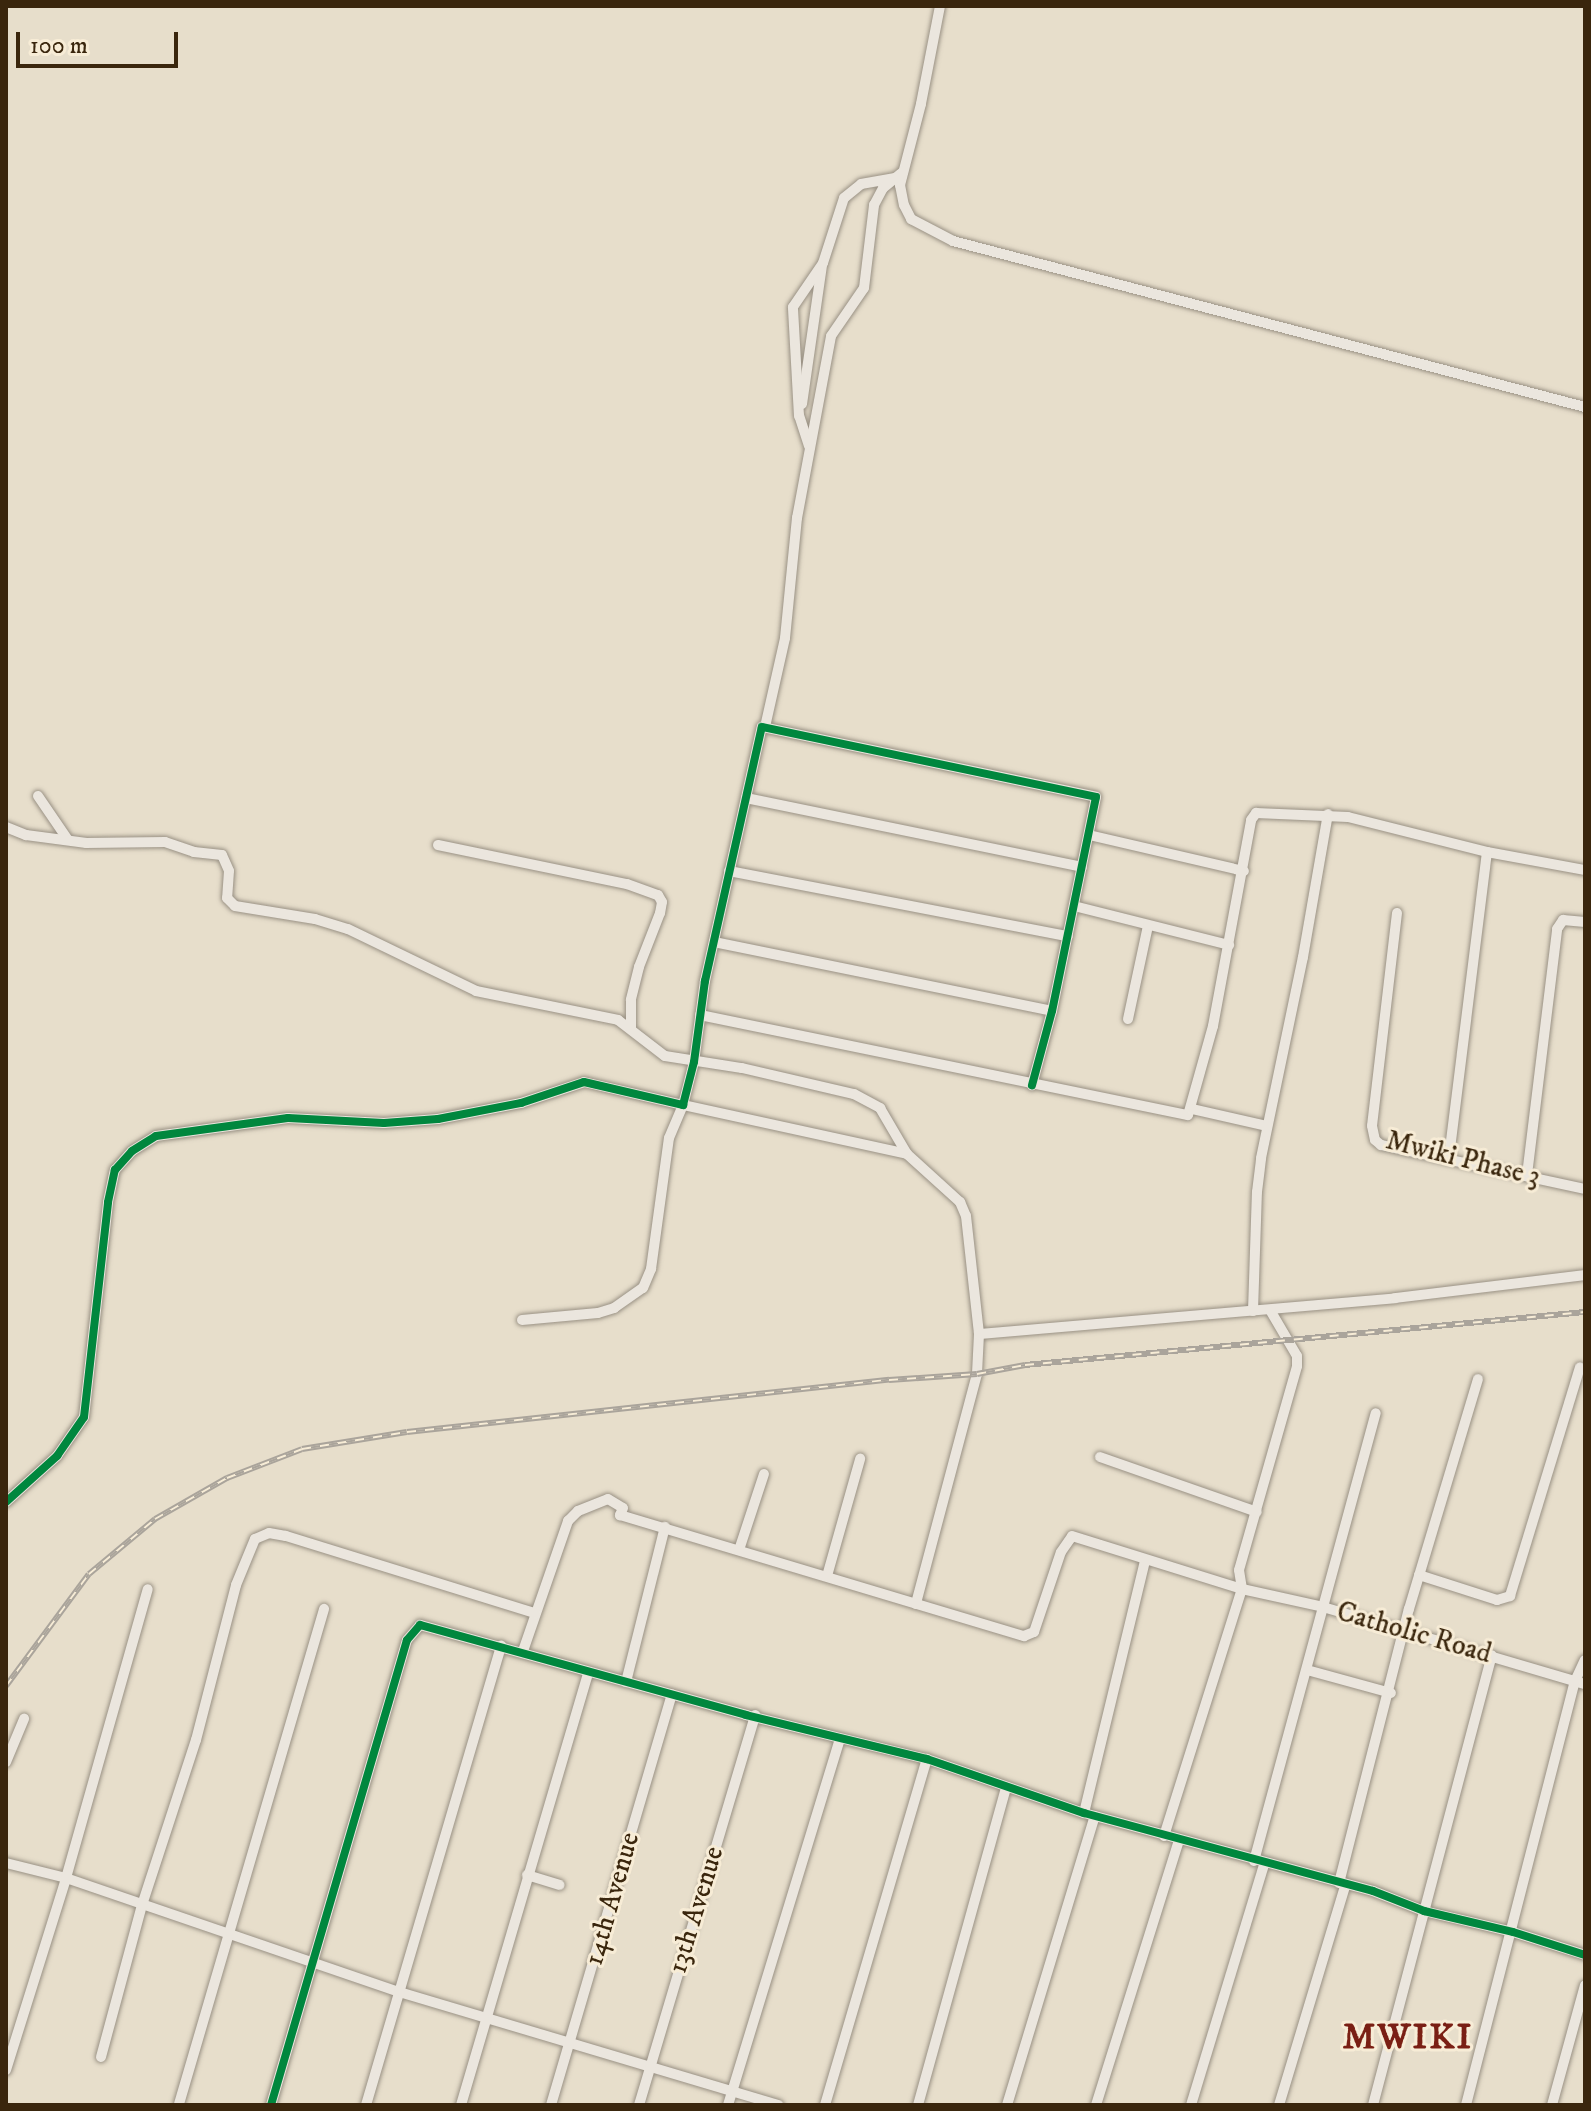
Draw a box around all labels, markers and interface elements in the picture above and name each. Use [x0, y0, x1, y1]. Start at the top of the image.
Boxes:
scale bar [20, 16, 182, 66]
text: 100 m [30, 31, 88, 61]
street label: Mwiki Phase 3 [1383, 1124, 1543, 1194]
street label: Catholic Road [1333, 1595, 1495, 1671]
street label: 14th Avenue [577, 1829, 647, 1969]
street label: 13th Avenue [661, 1842, 731, 1978]
district label: MWIKI [1343, 2016, 1473, 2060]

